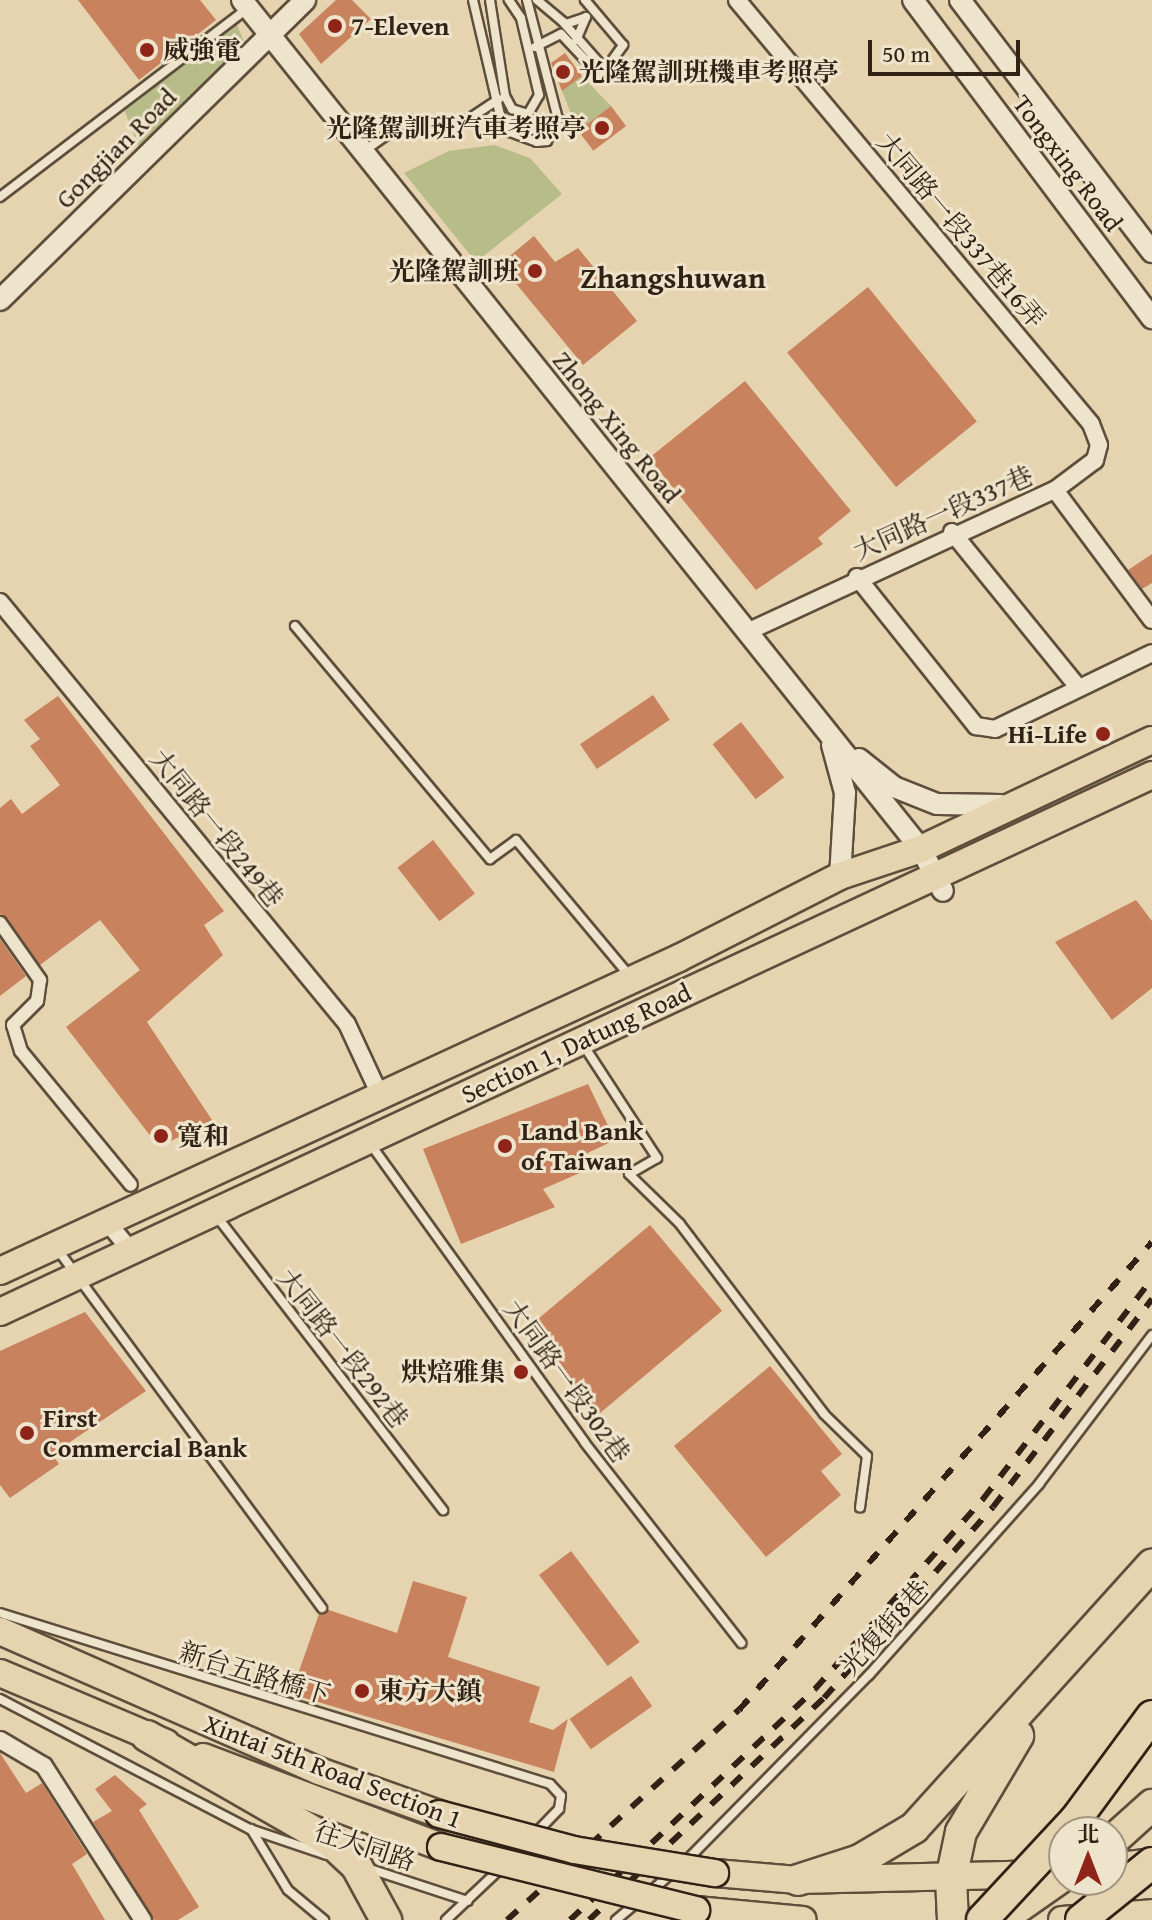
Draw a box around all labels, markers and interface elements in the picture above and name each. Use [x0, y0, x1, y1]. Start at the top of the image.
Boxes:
place label: 7-Eleven [351, 10, 449, 42]
marker: 7-Eleven [326, 17, 344, 35]
scale bar [872, 24, 1024, 74]
place label: 威強電 [163, 34, 241, 66]
text: 50 m [882, 36, 930, 71]
marker: 威強電 [138, 41, 156, 59]
place label: 光隆駕訓班機車考照亭 [579, 56, 839, 88]
marker: 光隆駕訓班機車考照亭 [554, 63, 572, 81]
street label: Gongjian Road [49, 81, 183, 215]
street label: Tongxing Road [1007, 89, 1129, 237]
place label: 光隆駕訓班汽車考照亭 [326, 112, 586, 144]
marker: 光隆駕訓班汽車考照亭 [593, 119, 611, 137]
street label: 大同路一段337巷16弄 [870, 126, 1052, 334]
place label: 光隆駕訓班 [389, 255, 519, 287]
district label: Zhangshuwan [580, 259, 766, 295]
marker: 光隆駕訓班 [526, 262, 544, 280]
street label: Zhong Xing Road [546, 345, 688, 509]
street label: 大同路一段337巷 [848, 459, 1038, 567]
place label: Hi-Life [1008, 718, 1087, 750]
marker: Hi-Life [1094, 725, 1112, 743]
street label: 大同路一段249巷 [144, 743, 290, 913]
street label: Section 1, Datung Road [456, 976, 696, 1110]
place label: Land Bank of Taiwan [521, 1115, 643, 1176]
place label: 寬和 [177, 1120, 229, 1152]
marker: 寬和 [152, 1127, 170, 1145]
marker: Land Bank of Taiwan [496, 1137, 514, 1155]
street label: 大同路一段292巷 [271, 1262, 415, 1434]
street label: 大同路一段302巷 [497, 1294, 637, 1468]
place label: 烘焙雅集 [401, 1356, 505, 1388]
marker: 烘焙雅集 [512, 1363, 530, 1381]
place label: First Commercial Bank [43, 1402, 247, 1464]
marker: First Commercial Bank [18, 1424, 36, 1442]
street label: 光復街8巷 [833, 1574, 935, 1682]
street label: 新台五路橋下 [176, 1635, 334, 1711]
place label: 東方大鎮 [378, 1675, 482, 1707]
marker: 東方大鎮 [353, 1682, 371, 1700]
street label: Xintai 5th Road Section 1 [200, 1707, 466, 1835]
street label: 往大同路 [311, 1815, 419, 1877]
north arrow [1048, 1816, 1128, 1896]
text: 北 [1077, 1818, 1099, 1850]

